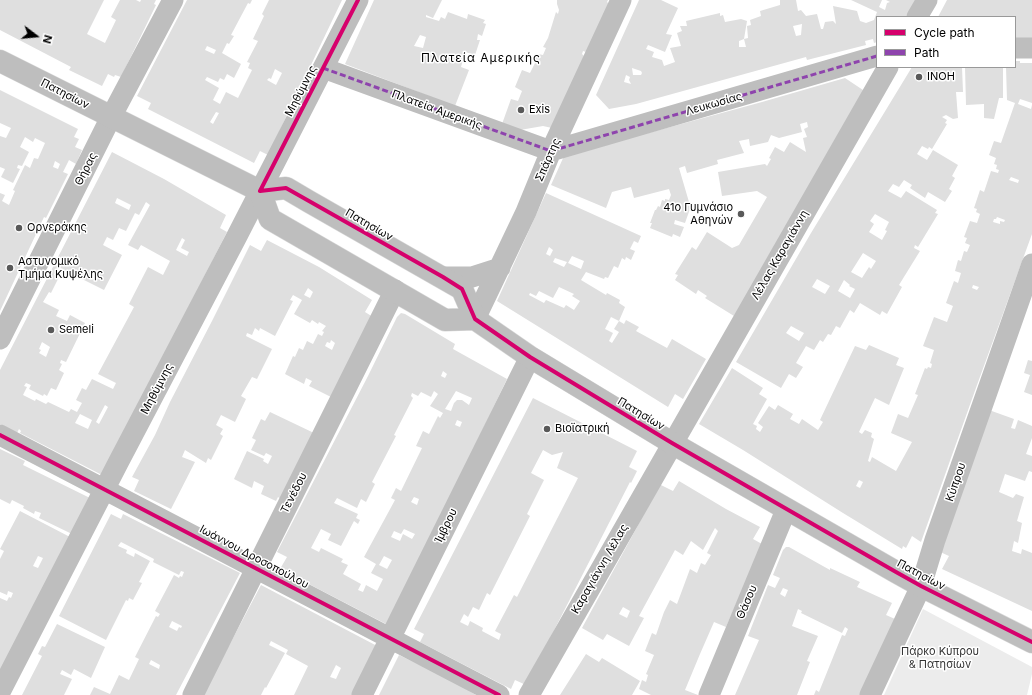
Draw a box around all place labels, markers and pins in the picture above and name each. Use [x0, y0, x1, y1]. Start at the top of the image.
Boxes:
place label: ΙNOH [927, 70, 955, 84]
marker: ΙNOH [914, 72, 924, 82]
place label: Exis [529, 103, 550, 117]
marker: Exis [516, 105, 526, 115]
place label: 41ο Γυμνάσιο Αθηνών [663, 201, 733, 227]
marker: 41ο Γυμνάσιο Αθηνών [736, 209, 746, 219]
place label: Ορνεράκης [27, 221, 87, 235]
marker: Ορνεράκης [14, 223, 24, 233]
place label: Αστυνομικό Τμήμα Κυψέλης [18, 255, 103, 281]
marker: Αστυνομικό Τμήμα Κυψέλης [5, 263, 15, 273]
place label: Semeli [59, 323, 94, 337]
marker: Semeli [46, 325, 56, 335]
place label: Βιοϊατρική [555, 422, 610, 436]
marker: Βιοϊατρική [542, 424, 552, 434]

